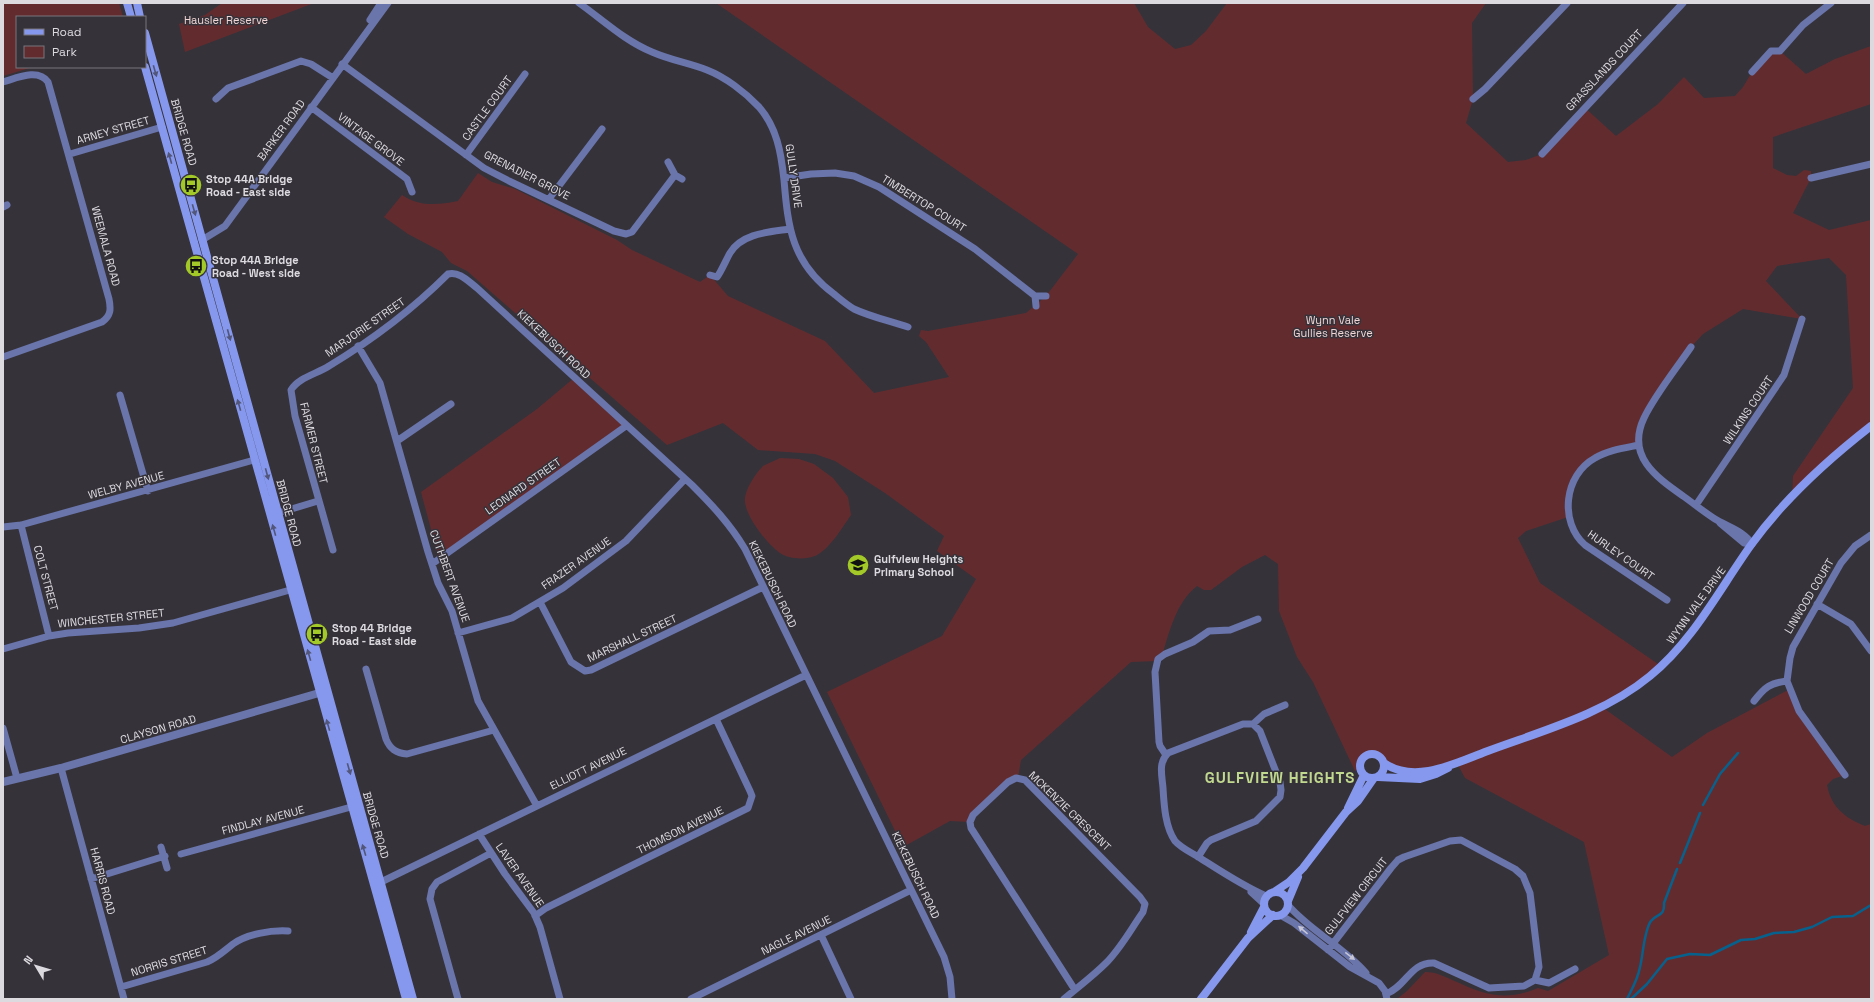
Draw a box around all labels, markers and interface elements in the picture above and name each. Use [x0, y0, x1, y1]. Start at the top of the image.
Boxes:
park label: Hausler Reserve [184, 13, 268, 27]
legend [16, 16, 146, 68]
text: Road [52, 24, 81, 40]
street label: GRASSLANDS COURT [1562, 26, 1646, 114]
text: Park [52, 44, 77, 60]
one-way arrow [153, 65, 159, 77]
street label: CASTLE COURT [459, 72, 516, 143]
street label: BRIDGE ROAD [168, 97, 200, 167]
street label: BARKER ROAD [254, 97, 308, 163]
street label: VINTAGE GROVE [335, 109, 407, 169]
street label: ARNEY STREET [75, 113, 152, 147]
street label: GULLY DRIVE [783, 143, 805, 209]
street label: GRENADIER GROVE [482, 147, 572, 203]
one-way arrow [167, 152, 173, 164]
street label: TIMBERTOP COURT [879, 171, 969, 235]
bus stop icon: Stop 44A Bridge Road - East side [178, 172, 204, 198]
place label: Stop 44A Bridge Road - East side [206, 172, 293, 199]
street label: WEEMALA ROAD [89, 204, 123, 288]
one-way arrow [191, 204, 197, 216]
bus stop icon: Stop 44A Bridge Road - West side [183, 253, 209, 279]
place label: Stop 44A Bridge Road - West side [212, 253, 300, 280]
street label: MARJORIE STREET [322, 294, 408, 360]
street label: KIEKEBUSCH ROAD [514, 306, 594, 382]
park label: Wynn Vale Gullies Reserve [1293, 313, 1373, 340]
one-way arrow [226, 329, 232, 341]
street label: WILKINS COURT [1720, 373, 1776, 447]
one-way arrow [236, 398, 242, 410]
street label: FARMER STREET [297, 401, 331, 486]
street label: LEONARD STREET [482, 454, 564, 517]
street label: WELBY AVENUE [86, 468, 166, 502]
one-way arrow [264, 468, 270, 480]
street label: BRIDGE ROAD [273, 478, 305, 548]
one-way arrow [271, 524, 277, 536]
street label: HURLEY COURT [1585, 527, 1657, 583]
street label: CUTHBERT AVENUE [427, 528, 473, 624]
street label: FRAZER AVENUE [538, 534, 614, 592]
street label: KIEKEBUSCH ROAD [746, 538, 800, 630]
street label: COLT STREET [31, 544, 62, 613]
school or university icon: Gulfview Heights Primary School [845, 552, 871, 578]
place label: Gulfview Heights Primary School [874, 552, 964, 579]
street label: LINWOOD COURT [1781, 555, 1837, 636]
street label: WYNN VALE DRIVE [1663, 564, 1729, 646]
street label: WINCHESTER STREET [57, 605, 166, 631]
street label: MARSHALL STREET [585, 611, 680, 665]
bus stop icon: Stop 44 Bridge Road - East side [304, 621, 330, 647]
place label: Stop 44 Bridge Road - East side [332, 621, 417, 648]
one-way arrow [305, 649, 311, 661]
street label: CLAYSON ROAD [118, 711, 198, 747]
one-way arrow [325, 719, 331, 731]
street label: ELLIOTT AVENUE [547, 743, 629, 793]
one-way arrow [346, 763, 352, 775]
street label: MCKENZIE CRESCENT [1026, 768, 1114, 854]
district label: GULFVIEW HEIGHTS [1205, 768, 1355, 787]
street label: BRIDGE ROAD [360, 790, 392, 860]
street label: FINDLAY AVENUE [220, 802, 306, 838]
street label: THOMSON AVENUE [634, 803, 726, 857]
street label: KIEKEBUSCH ROAD [889, 829, 943, 921]
street label: LAVER AVENUE [493, 840, 547, 910]
one-way arrow [361, 844, 367, 856]
street label: HARRIS ROAD [87, 846, 119, 916]
street label: GULFVIEW CIRCUIT [1321, 854, 1391, 938]
street label: NAGLE AVENUE [759, 912, 833, 958]
one-way arrow [1297, 926, 1308, 935]
street label: NORRIS STREET [129, 943, 210, 979]
north arrow [16, 946, 56, 986]
one-way arrow [1345, 952, 1356, 961]
text: N [20, 953, 36, 967]

